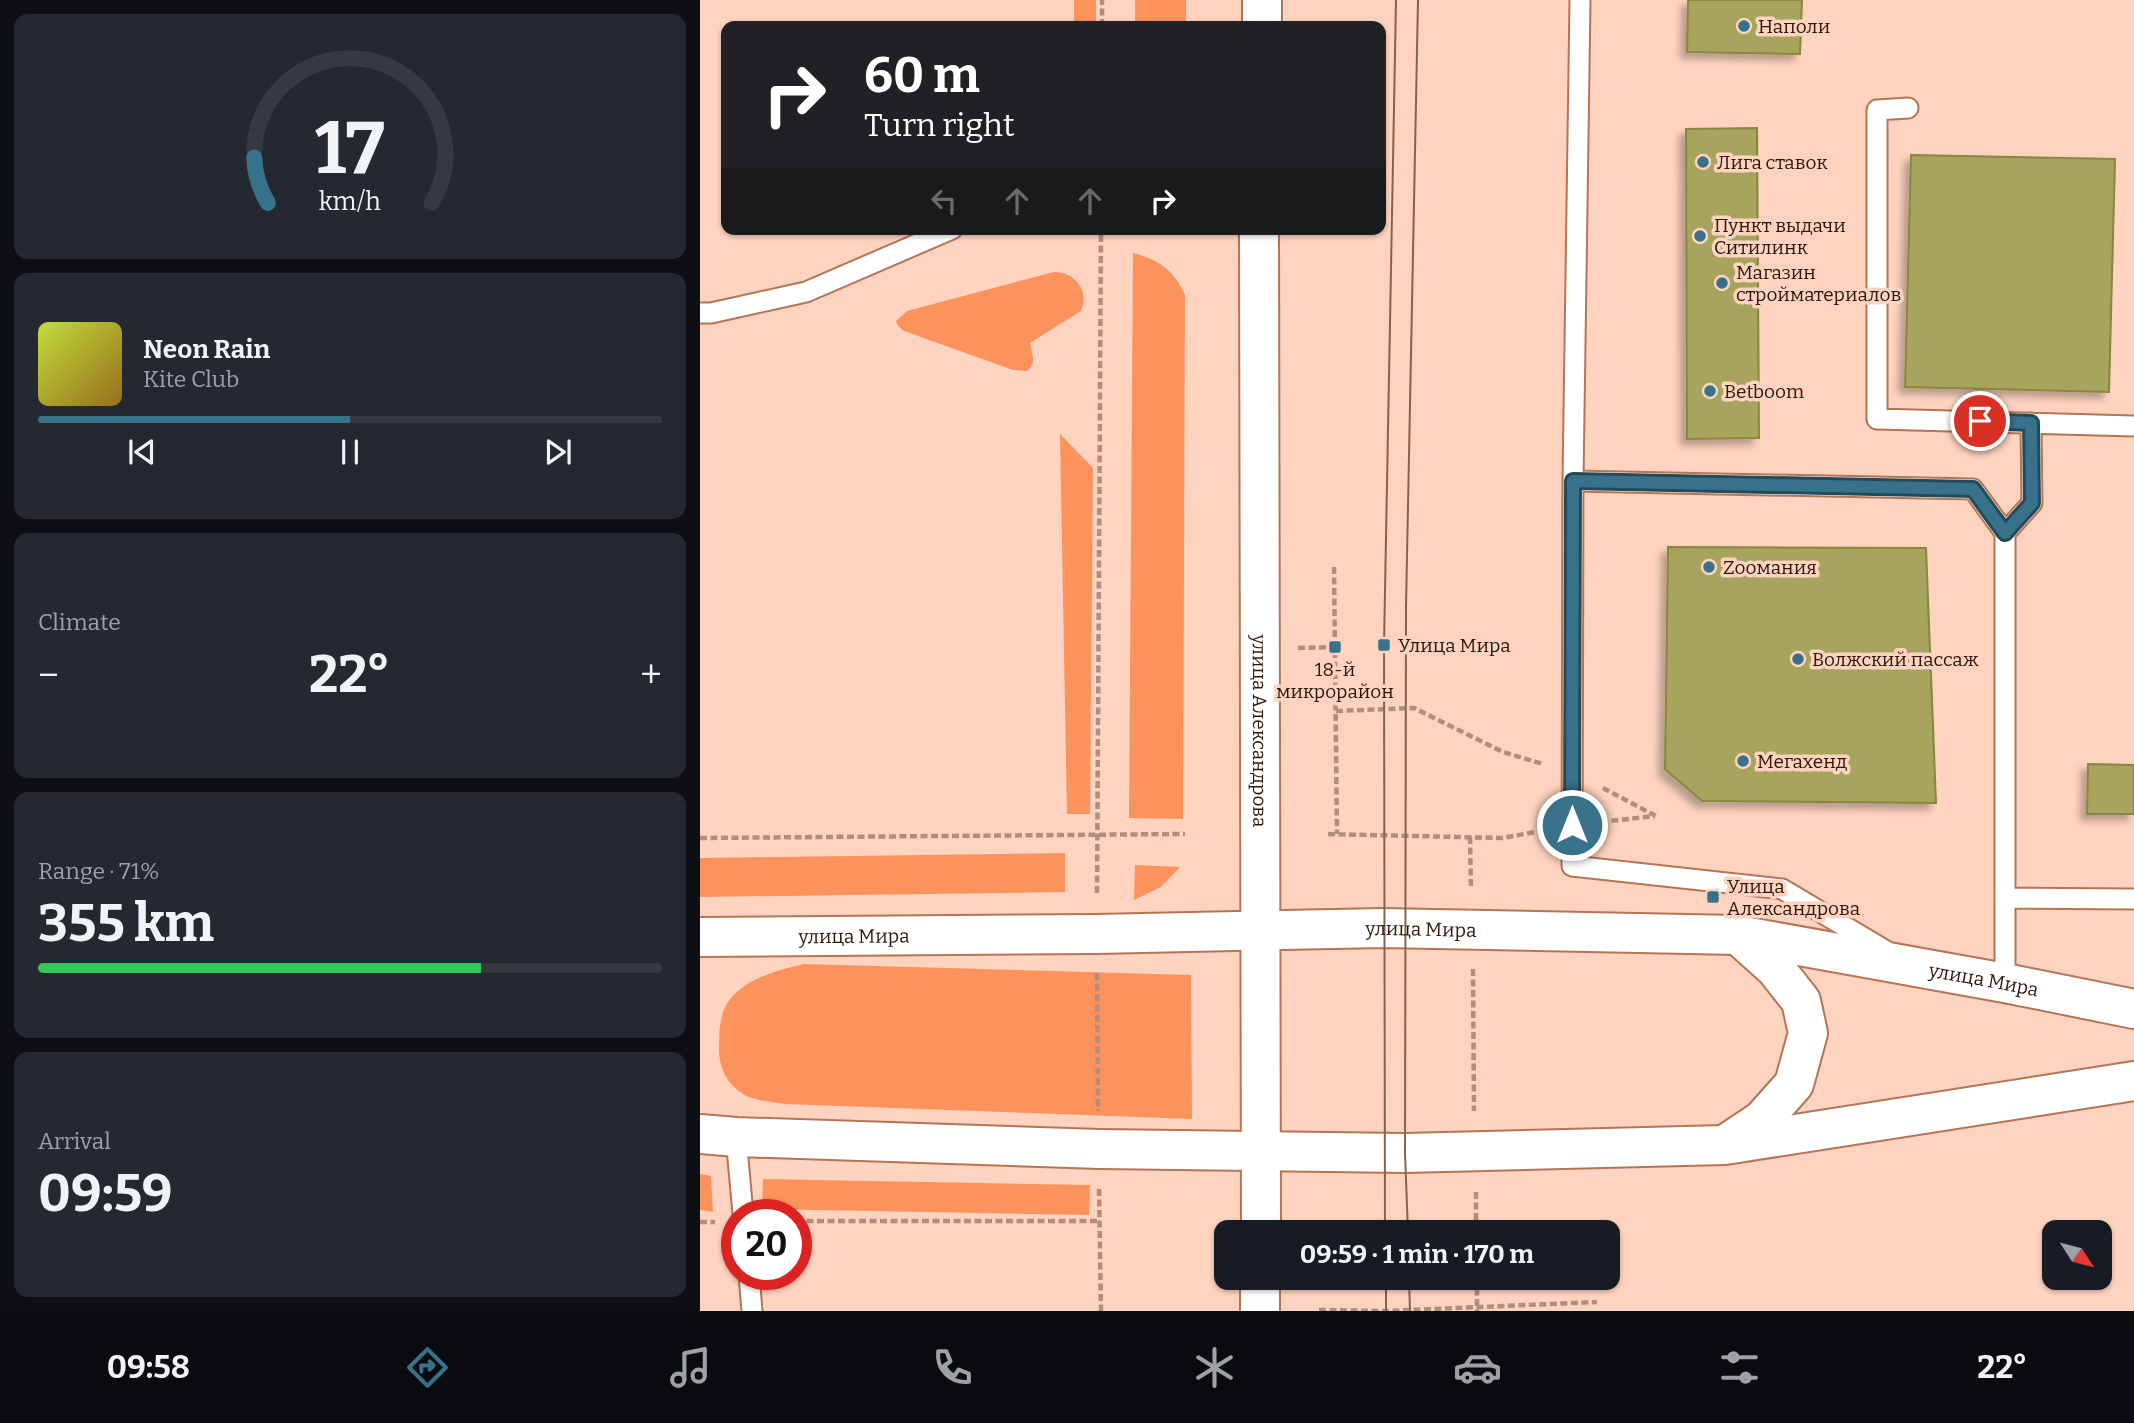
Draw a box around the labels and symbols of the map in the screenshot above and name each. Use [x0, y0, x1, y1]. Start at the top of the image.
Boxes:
place label: Наполи [1758, 15, 1830, 38]
marker: Наполи [1736, 18, 1752, 34]
place label: Лига ставок [1717, 151, 1828, 174]
marker: Лига ставок [1695, 154, 1711, 170]
place label: Пункт выдачи Ситилинк [1714, 214, 1846, 259]
marker: Пункт выдачи Ситилинк [1692, 228, 1708, 244]
place label: Магазин стройматериалов [1736, 261, 1901, 306]
marker: Магазин стройматериалов [1714, 275, 1730, 291]
place label: Betboom [1724, 380, 1804, 403]
marker: Betboom [1702, 383, 1718, 399]
pin [1950, 391, 2010, 451]
place label: Zooмания [1723, 556, 1817, 579]
marker: Zooмания [1701, 559, 1717, 575]
street label: улица Александрова [1248, 633, 1271, 828]
place label: Улица Мира [1398, 634, 1511, 657]
marker: Улица Мира [1376, 637, 1392, 653]
marker: 18-й микрорайон [1327, 639, 1343, 655]
place label: Волжский пассаж [1812, 648, 1979, 671]
marker: Волжский пассаж [1790, 651, 1806, 667]
place label: 18-й микрорайон [1276, 658, 1394, 703]
place label: Мегахенд [1757, 750, 1848, 773]
marker: Мегахенд [1735, 753, 1751, 769]
position arrow [1535, 788, 1609, 862]
place label: Улица Александрова [1727, 875, 1861, 920]
marker: Улица Александрова [1705, 889, 1721, 905]
street label: улица Мира [1364, 917, 1477, 942]
street label: улица Мира [797, 924, 910, 948]
street label: улица Мира [1926, 958, 2041, 1002]
speed limit sign: 20 [721, 1199, 812, 1290]
north arrow [2042, 1220, 2112, 1290]

